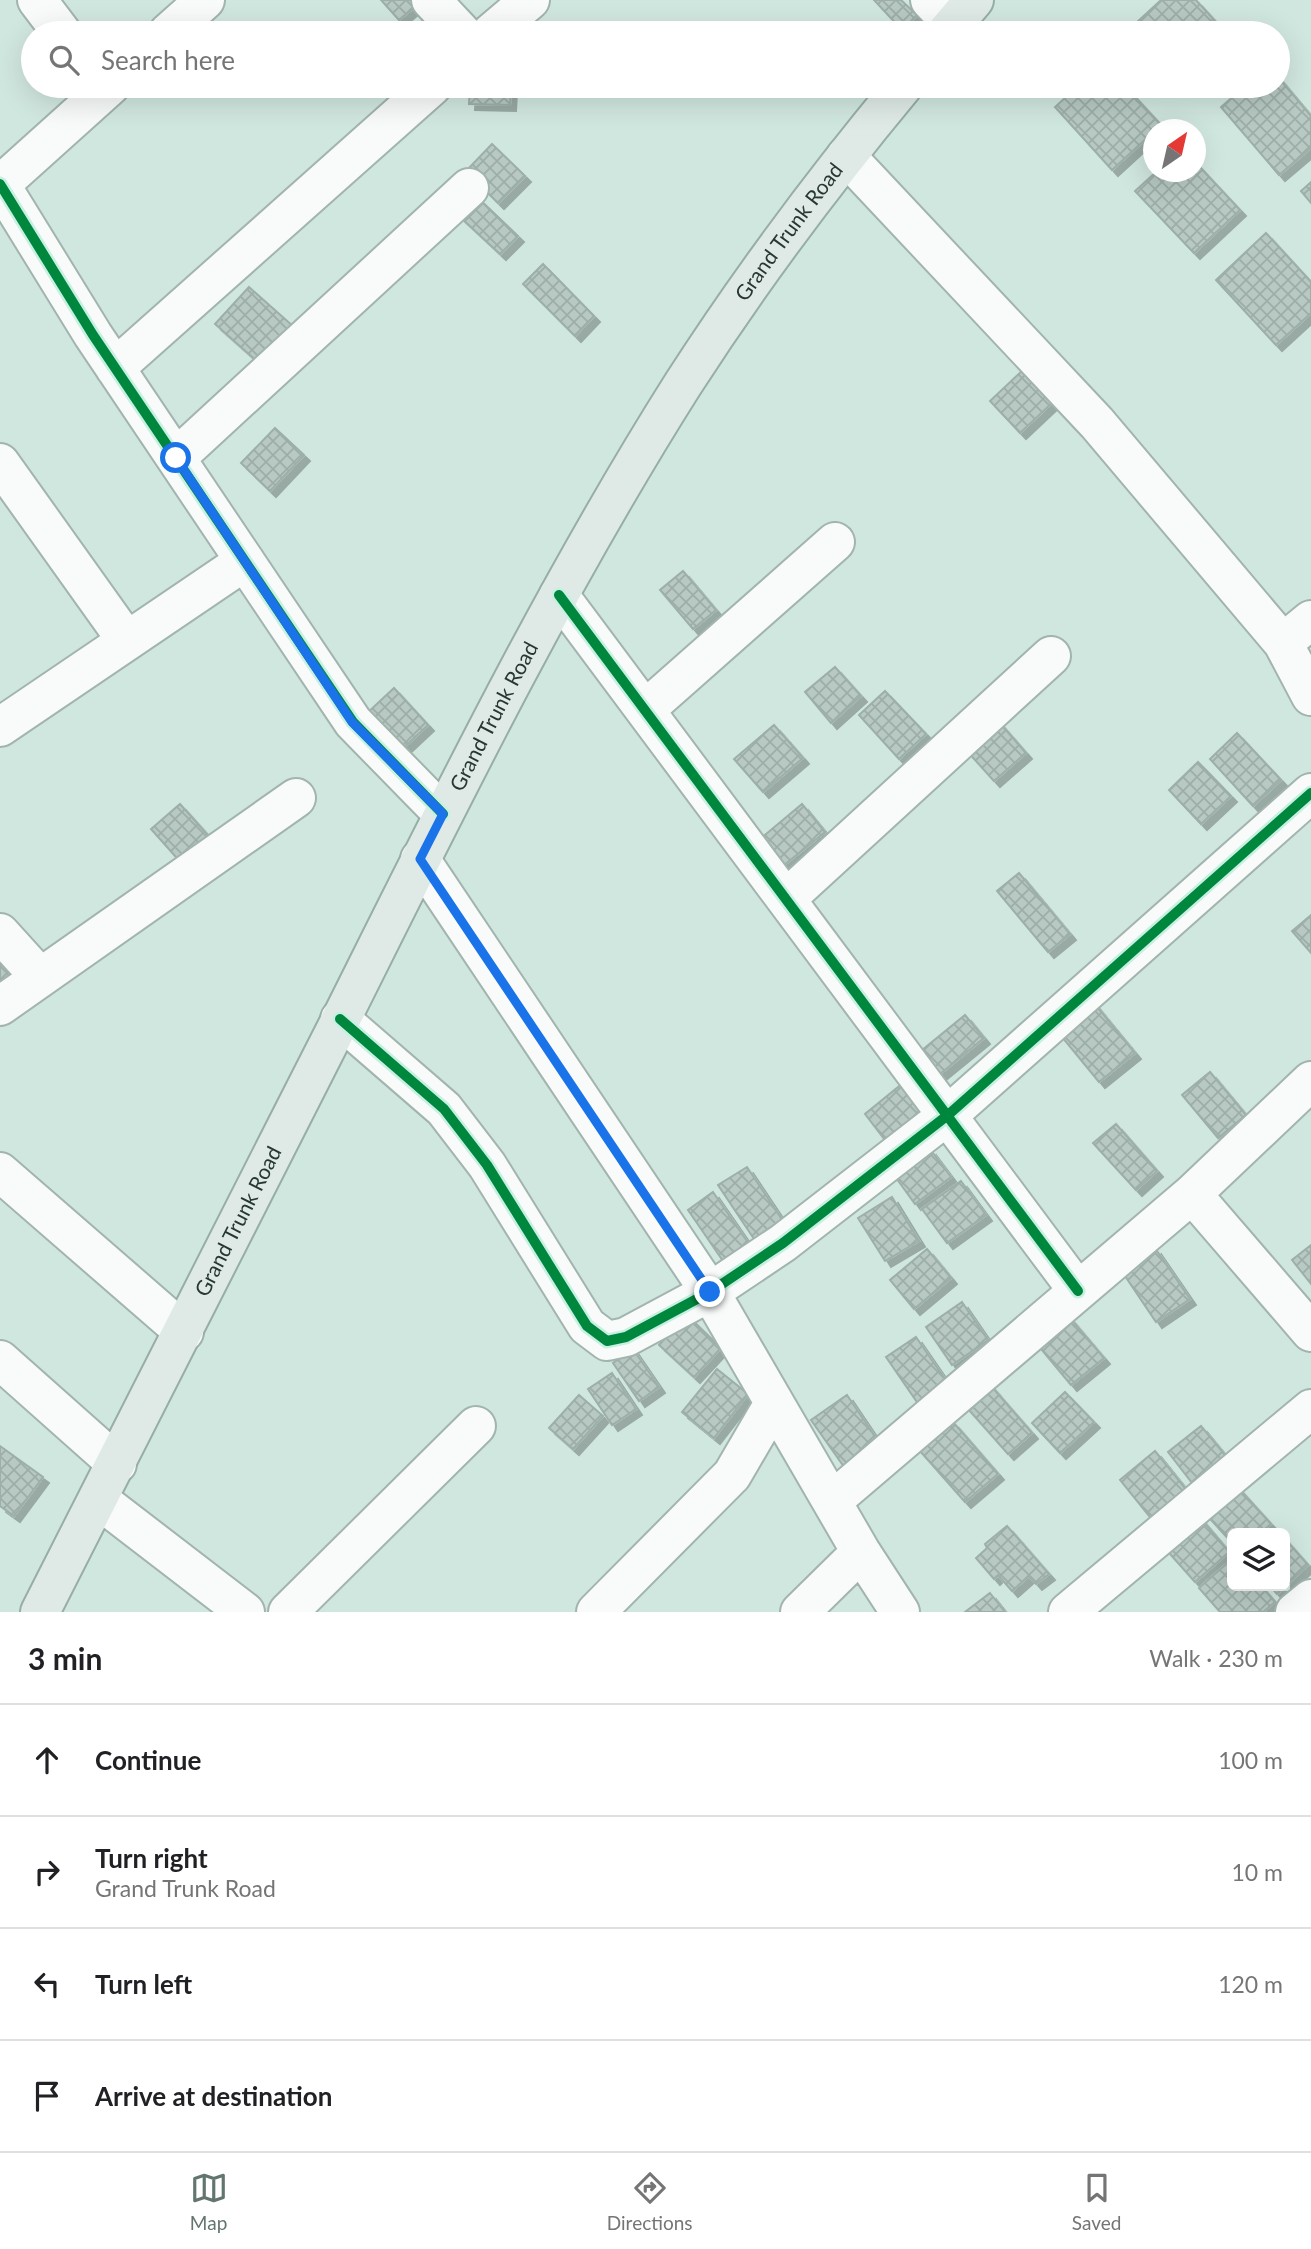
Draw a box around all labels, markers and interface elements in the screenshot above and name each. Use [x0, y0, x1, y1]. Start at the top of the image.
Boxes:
search box [21, 21, 1290, 98]
icon: search [45, 41, 83, 79]
text: Search here [101, 44, 235, 76]
north arrow [1143, 119, 1206, 182]
street label: Grand Trunk Road [729, 157, 847, 305]
route start [160, 442, 191, 473]
street label: Grand Trunk Road [444, 637, 542, 795]
street label: Grand Trunk Road [188, 1142, 286, 1300]
route end [694, 1276, 725, 1307]
map controls [1227, 1528, 1290, 1591]
button: layers [1227, 1528, 1290, 1591]
text: 3 min [28, 1640, 102, 1676]
text: Walk · 230 m [1149, 1644, 1283, 1672]
icon: ahead [28, 1741, 66, 1779]
text: Continue [95, 1744, 201, 1776]
text: 100 m [1218, 1746, 1283, 1774]
text: Turn right [95, 1842, 208, 1874]
icon: right [28, 1853, 66, 1891]
text: 10 m [1232, 1858, 1283, 1886]
text: Grand Trunk Road [95, 1874, 276, 1902]
icon: left [28, 1965, 66, 2003]
text: Turn left [95, 1968, 192, 2000]
text: 120 m [1218, 1970, 1283, 1998]
icon: arrive [28, 2077, 66, 2115]
text: Arrive at destination [95, 2080, 332, 2112]
tab: Map [190, 2169, 228, 2234]
tab: Directions [607, 2169, 693, 2234]
tab: Saved [1072, 2169, 1121, 2234]

